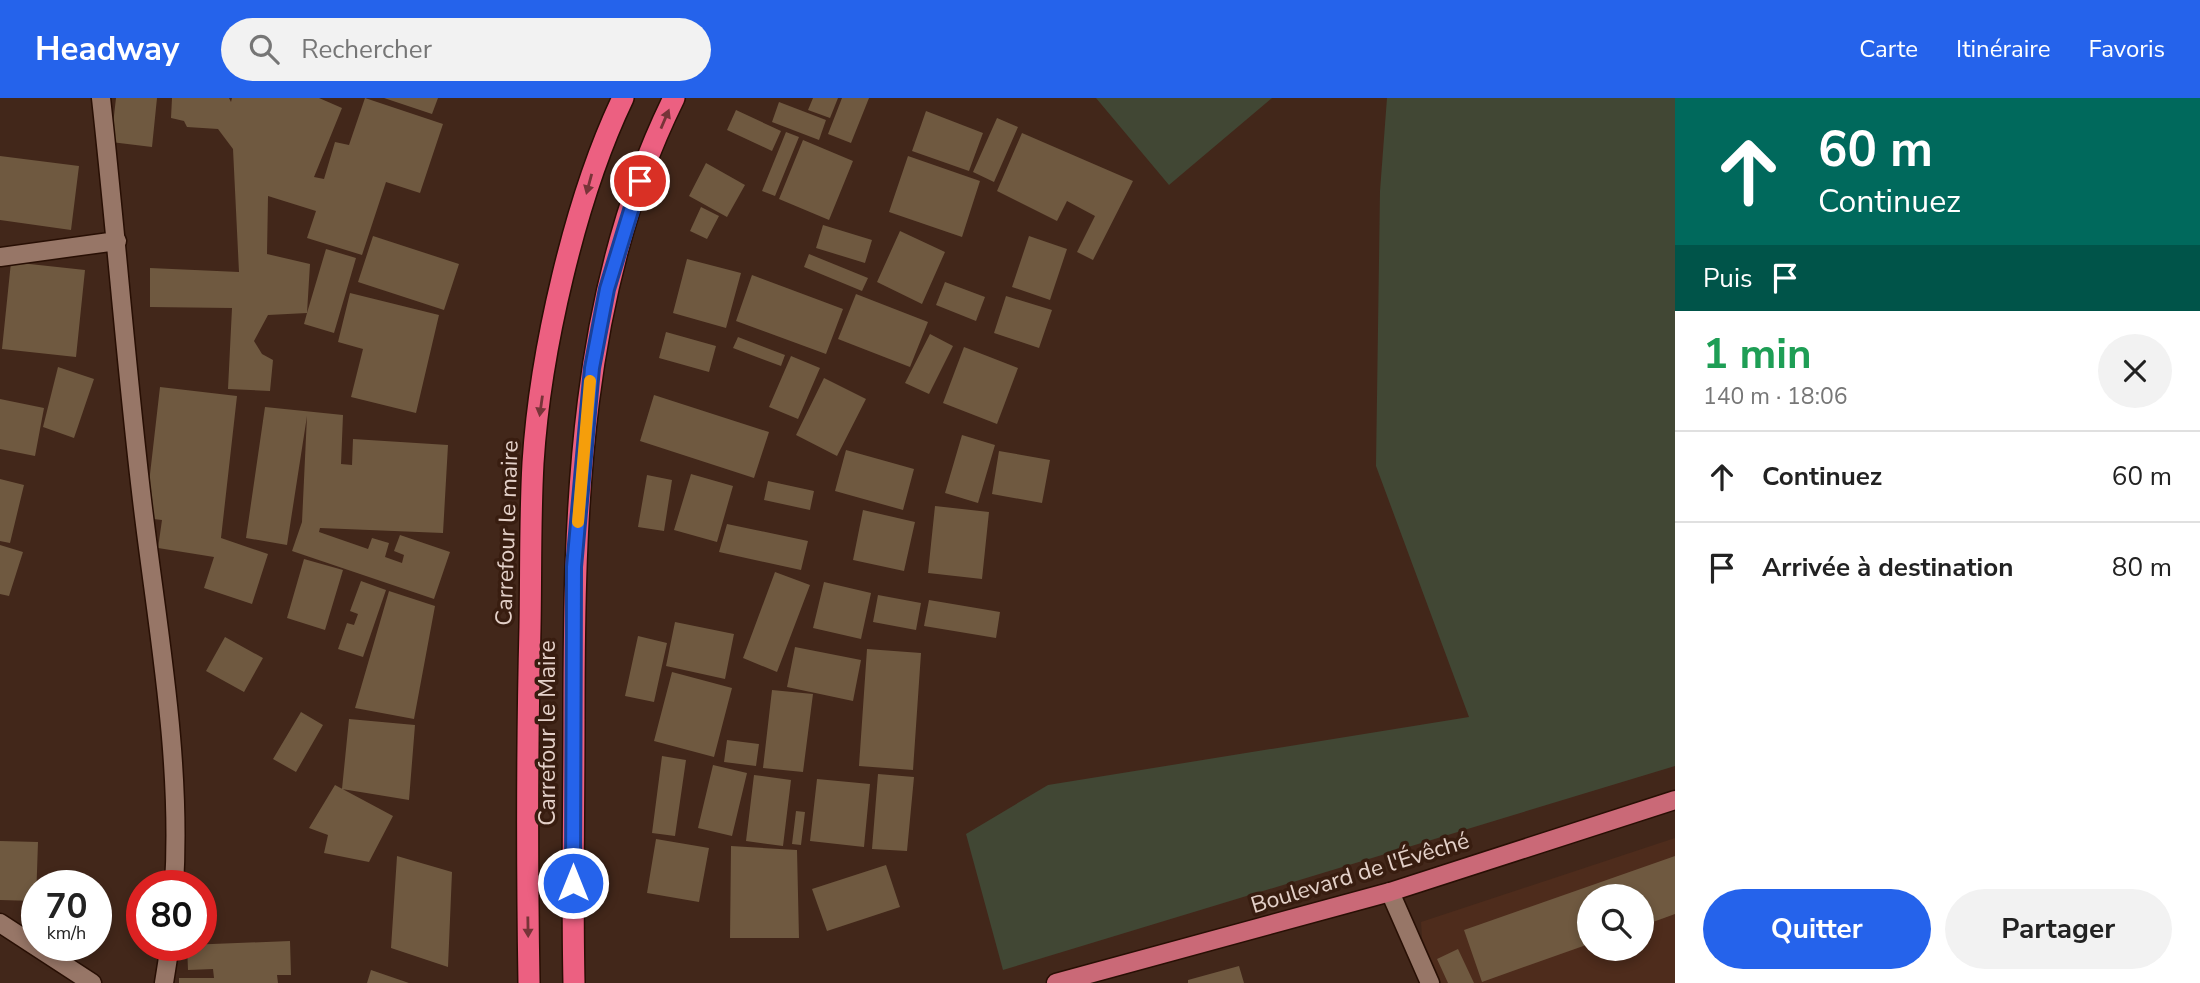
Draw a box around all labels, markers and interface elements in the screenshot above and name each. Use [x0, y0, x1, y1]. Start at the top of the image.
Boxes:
search box [221, 18, 711, 81]
text: Headway [35, 27, 179, 72]
icon: search [245, 30, 283, 68]
text: Rechercher [301, 32, 432, 67]
text: Carte [1859, 33, 1918, 65]
text: Itinéraire [1956, 33, 2050, 65]
text: Favoris [2088, 33, 2165, 65]
one-way arrow [659, 109, 671, 129]
text: 60 m [1818, 116, 1933, 183]
icon: ahead [1703, 126, 1794, 217]
pin [610, 151, 670, 211]
icon: arrive [621, 162, 659, 200]
one-way arrow [583, 174, 593, 195]
text: Continuez [1818, 180, 1961, 223]
icon: arrive [1766, 259, 1804, 297]
text: Puis [1703, 261, 1752, 296]
text: 1 min [1703, 326, 1812, 383]
button: close [2098, 334, 2172, 408]
text: 140 m · 18:06 [1703, 381, 1848, 412]
one-way arrow [535, 395, 546, 417]
street label: Carrefour le maire [488, 440, 526, 626]
icon: ahead [1703, 458, 1741, 496]
text: Continuez [1762, 459, 1882, 494]
text: 60 m [2112, 459, 2172, 494]
icon: arrive [1703, 549, 1741, 587]
text: Arrivée à destination [1762, 550, 2013, 585]
text: 80 m [2112, 550, 2172, 585]
street label: Carrefour le Maire [532, 640, 563, 826]
street label: Boulevard de l'Évêché [1247, 825, 1473, 921]
position arrow [536, 846, 610, 920]
speed limit sign: 80 [126, 870, 217, 961]
text: 70 [45, 883, 88, 930]
map controls [1577, 884, 1654, 961]
button: search [1577, 884, 1654, 961]
button: Quitter [1703, 889, 1931, 969]
button: Partager [1945, 889, 2172, 969]
one-way arrow [523, 917, 534, 939]
text: km/h [47, 921, 86, 945]

